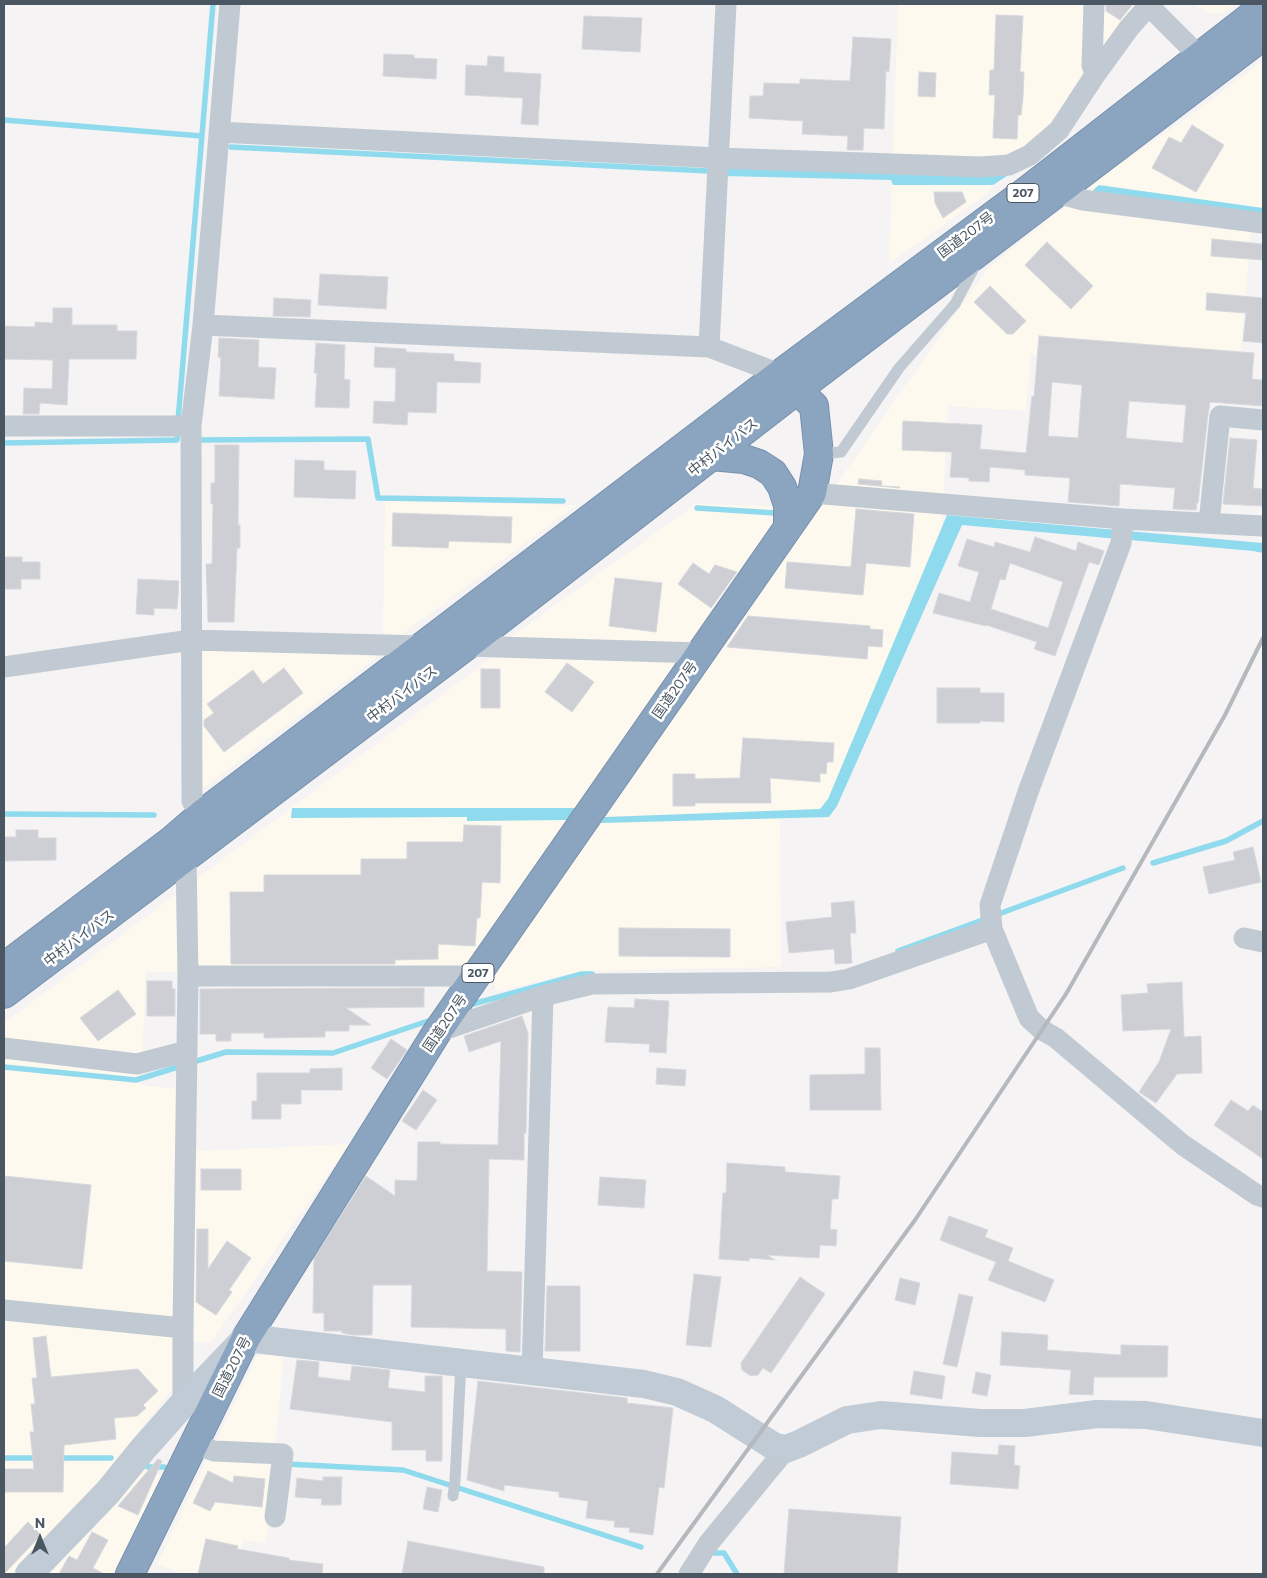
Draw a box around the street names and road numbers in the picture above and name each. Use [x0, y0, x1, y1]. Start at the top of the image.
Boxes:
road number: 207 [1007, 184, 1039, 202]
street label: 国道207号 [935, 208, 997, 262]
street label: 中村バイパス [685, 415, 761, 479]
street label: 国道207号 [649, 658, 701, 722]
street label: 中村バイパス [363, 662, 441, 726]
street label: 中村バイパス [40, 906, 118, 970]
road number: 207 [462, 964, 494, 982]
street label: 国道207号 [420, 991, 470, 1055]
street label: 国道207号 [209, 1334, 255, 1400]

